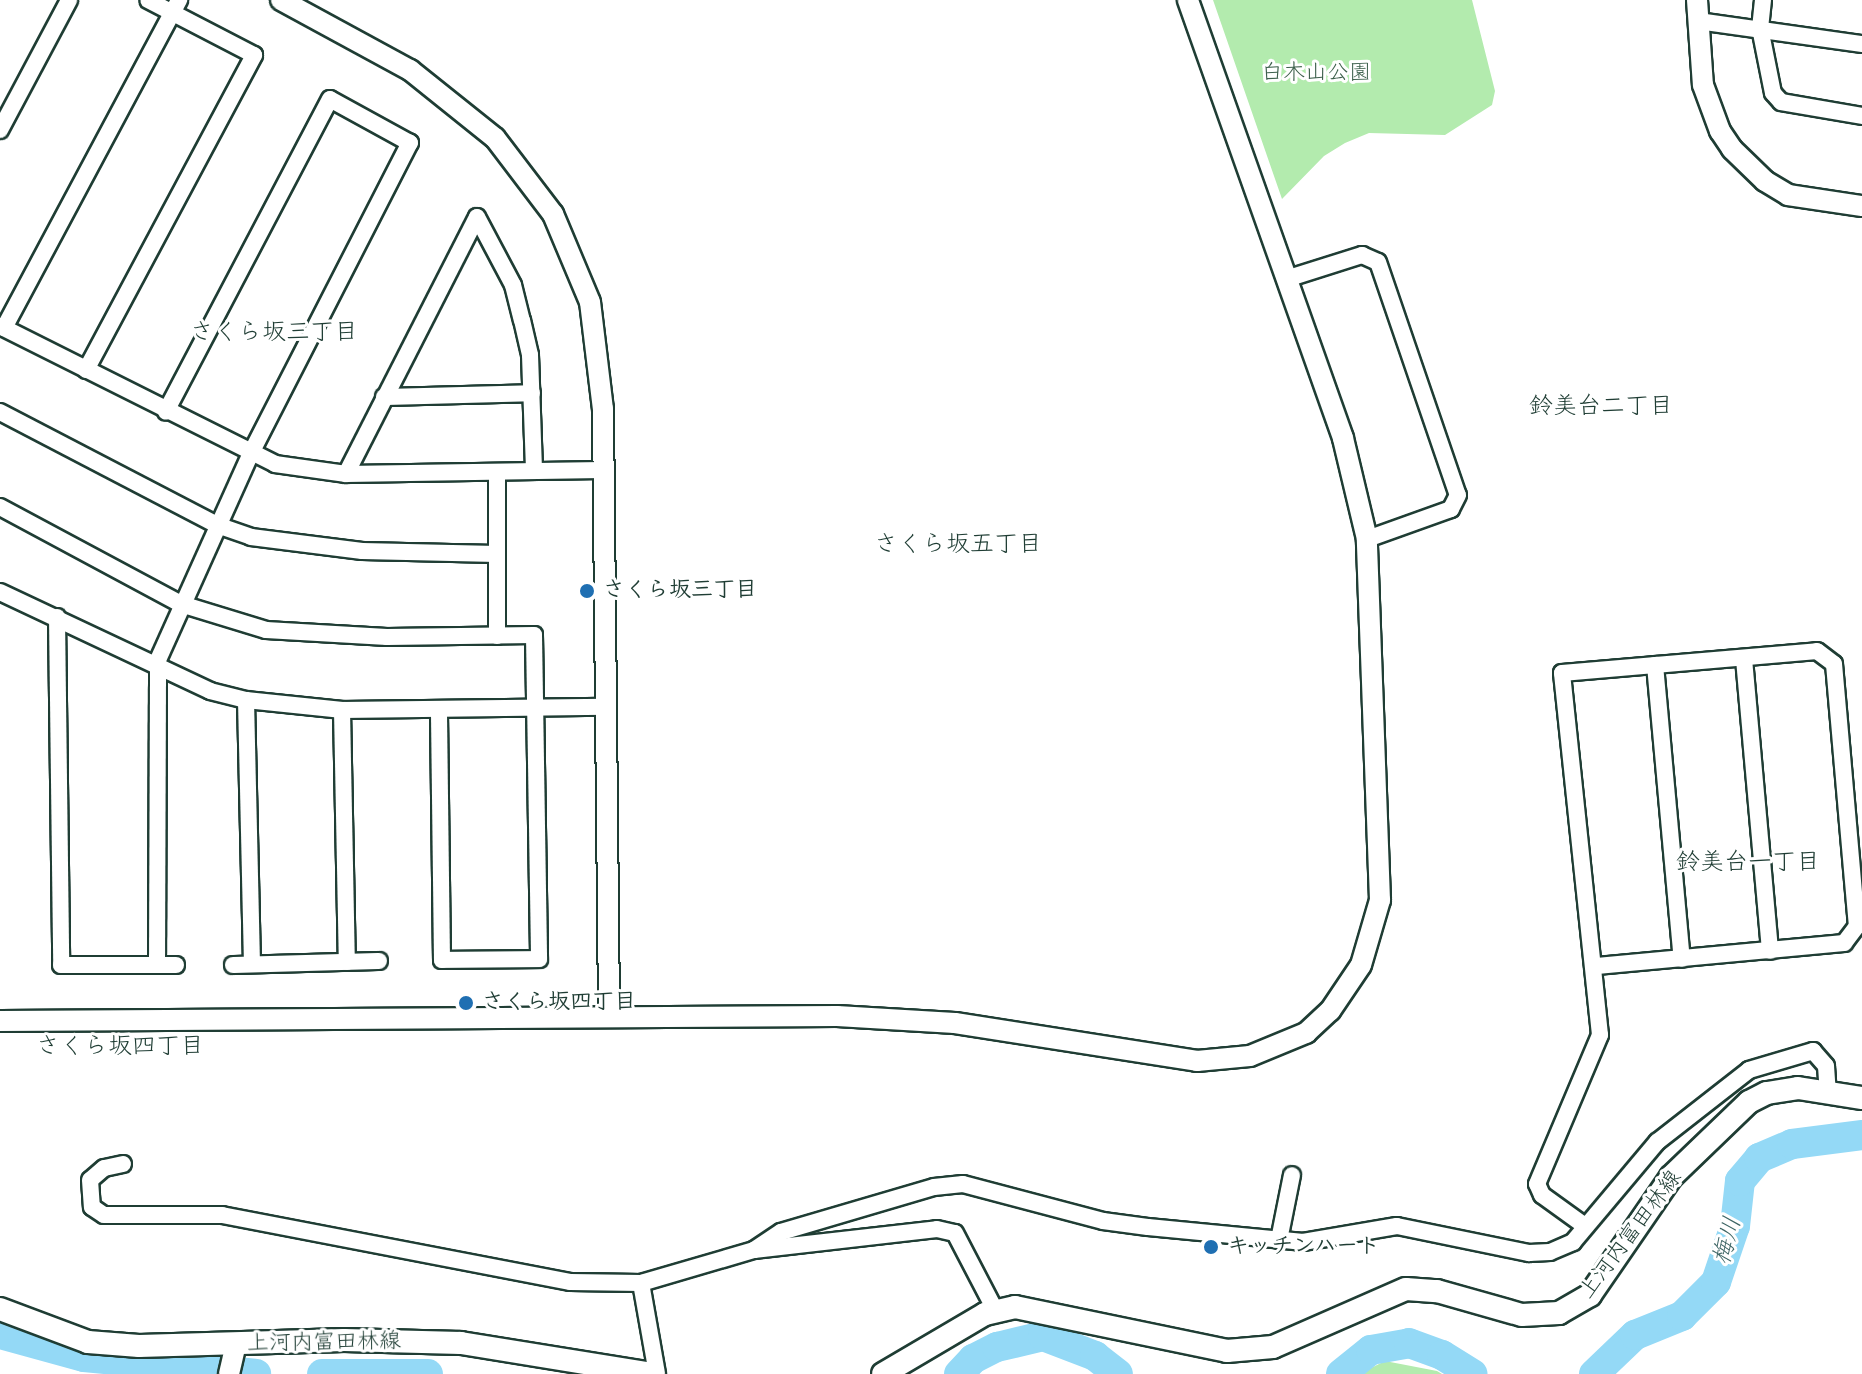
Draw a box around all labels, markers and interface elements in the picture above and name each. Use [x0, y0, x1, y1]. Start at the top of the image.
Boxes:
park label: 白木山公園 [1261, 61, 1371, 87]
district label: さくら坂三丁目 [190, 319, 358, 347]
district label: 鈴美台二丁目 [1529, 393, 1673, 421]
district label: さくら坂五丁目 [874, 531, 1042, 559]
place label: さくら坂三丁目 [603, 578, 757, 604]
marker: さくら坂三丁目 [578, 582, 596, 600]
district label: 鈴美台一丁目 [1676, 849, 1820, 877]
place label: さくら坂四丁目 [482, 990, 636, 1016]
marker: さくら坂四丁目 [457, 994, 475, 1012]
district label: さくら坂四丁目 [36, 1033, 204, 1061]
street label: 上河内富田林線 [1574, 1166, 1688, 1304]
water label: 梅川 [1708, 1214, 1748, 1268]
place label: キッチンハート [1227, 1234, 1381, 1260]
marker: キッチンハート [1202, 1238, 1220, 1256]
street label: 上河内富田林線 [247, 1328, 401, 1358]

